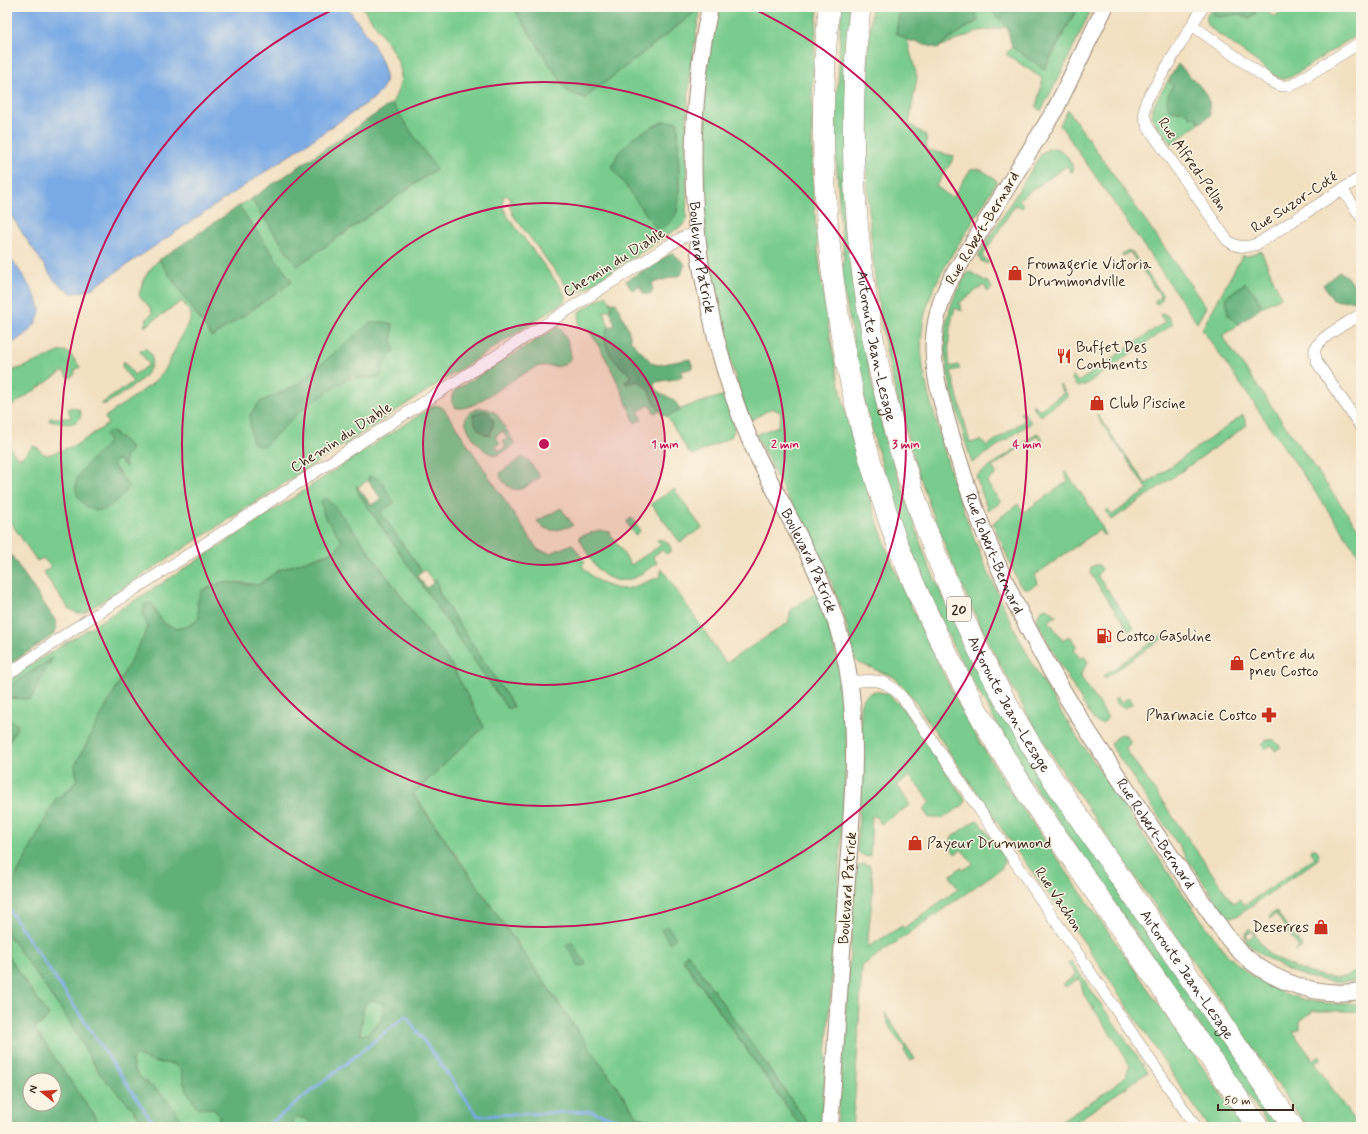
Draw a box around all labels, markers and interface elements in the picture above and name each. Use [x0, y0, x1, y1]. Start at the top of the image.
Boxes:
street label: Rue Alfred-Pellan [1152, 114, 1232, 215]
street label: Rue Suzor-Coté [1247, 167, 1342, 238]
street label: Rue Robert-Bernard [941, 168, 1025, 289]
street label: Boulevard Patrick [684, 201, 719, 316]
street label: Chemin du Diable [560, 223, 669, 302]
place label: Fromagerie Victoria Drummondville [1027, 255, 1152, 292]
shop icon: Fromagerie Victoria Drummondville [1006, 264, 1024, 282]
street label: Autoroute Jean-Lesage [851, 269, 901, 424]
place label: Buffet Des Continents [1076, 338, 1148, 375]
restaurant icon: Buffet Des Continents [1055, 347, 1073, 365]
shop icon: Club Piscine [1088, 394, 1106, 412]
place label: Club Piscine [1109, 394, 1186, 414]
street label: Chemin du Diable [287, 398, 396, 478]
centre of rings [537, 437, 551, 451]
text: 1 min [651, 437, 679, 453]
text: 2 min [771, 437, 799, 453]
text: 3 min [892, 437, 920, 453]
text: 4 min [1012, 437, 1042, 453]
street label: Rue Robert-Bernard [960, 491, 1028, 617]
street label: Boulevard Patrick [776, 505, 841, 616]
road number: 20 [947, 597, 971, 621]
fuel station icon: Costco Gasoline [1095, 627, 1113, 645]
place label: Costco Gasoline [1116, 627, 1212, 647]
street label: Autoroute Jean-Lesage [962, 633, 1055, 777]
place label: Centre du pneu Costco [1249, 645, 1318, 682]
shop icon: Centre du pneu Costco [1228, 654, 1246, 672]
place label: Pharmacie Costco [1146, 706, 1257, 726]
pharmacy icon: Pharmacie Costco [1260, 706, 1278, 724]
street label: Rue Robert-Bernard [1111, 775, 1199, 893]
street label: Boulevard Patrick [834, 831, 862, 945]
shop icon: Payeur Drummond [906, 834, 924, 852]
place label: Payeur Drummond [927, 834, 1051, 854]
street label: Rue Vachon [1029, 863, 1087, 936]
street label: Autoroute Jean-Lesage [1135, 906, 1238, 1044]
place label: Deserres [1252, 918, 1309, 938]
shop icon: Deserres [1312, 918, 1330, 936]
north arrow [22, 1072, 62, 1112]
text: N [26, 1084, 41, 1095]
scale bar [1218, 1086, 1293, 1112]
text: 50 m [1224, 1093, 1251, 1109]

